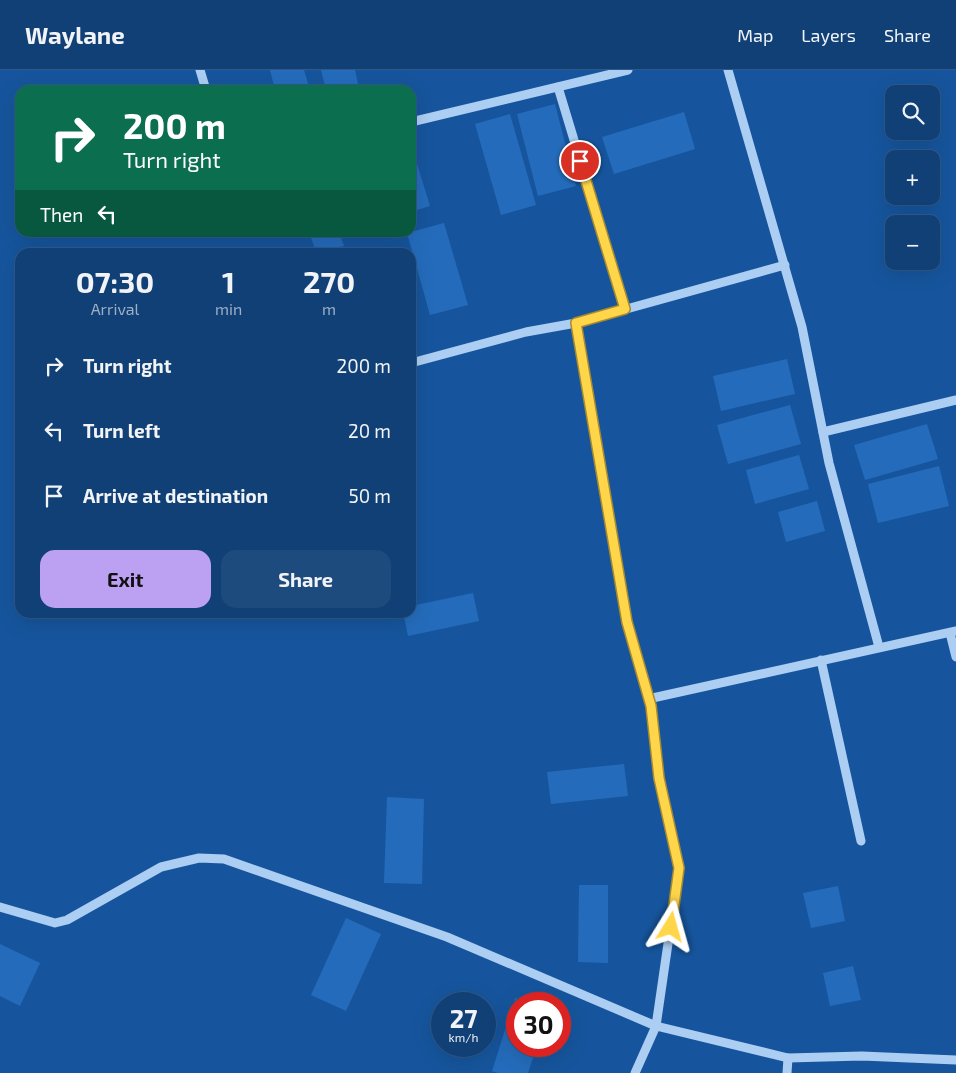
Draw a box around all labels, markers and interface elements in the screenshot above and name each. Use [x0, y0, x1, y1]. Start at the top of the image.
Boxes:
text: Waylane [25, 20, 125, 49]
text: Map [737, 24, 773, 46]
text: Layers [801, 24, 856, 46]
text: Share [884, 24, 931, 46]
map controls [885, 85, 940, 270]
button: search [885, 85, 940, 140]
text: 200 m [123, 104, 226, 146]
icon: right [40, 105, 105, 170]
pin [559, 140, 601, 182]
text: Turn right [123, 146, 221, 172]
icon: arrive [566, 147, 594, 175]
button: + [885, 150, 940, 205]
icon: left [93, 200, 121, 228]
text: Then [40, 203, 83, 226]
button: − [885, 215, 940, 270]
text: 07:30 [76, 263, 154, 299]
text: 1 [222, 263, 235, 299]
text: 270 [303, 263, 355, 299]
text: Arrival [91, 299, 139, 318]
text: min [215, 299, 242, 318]
text: m [322, 299, 336, 318]
icon: right [40, 352, 68, 380]
text: Turn right [83, 354, 171, 377]
text: 200 m [337, 354, 391, 377]
icon: left [40, 417, 68, 445]
text: Turn left [83, 419, 160, 442]
text: 20 m [348, 419, 391, 442]
icon: arrive [40, 482, 68, 510]
text: Arrive at destination [83, 484, 268, 507]
text: 50 m [348, 484, 391, 507]
button: Exit [40, 550, 211, 608]
button: Share [221, 550, 391, 608]
position arrow [644, 900, 696, 952]
speed limit sign: 30 [506, 992, 571, 1057]
text: 27 [450, 1003, 477, 1033]
text: km/h [449, 1030, 478, 1044]

